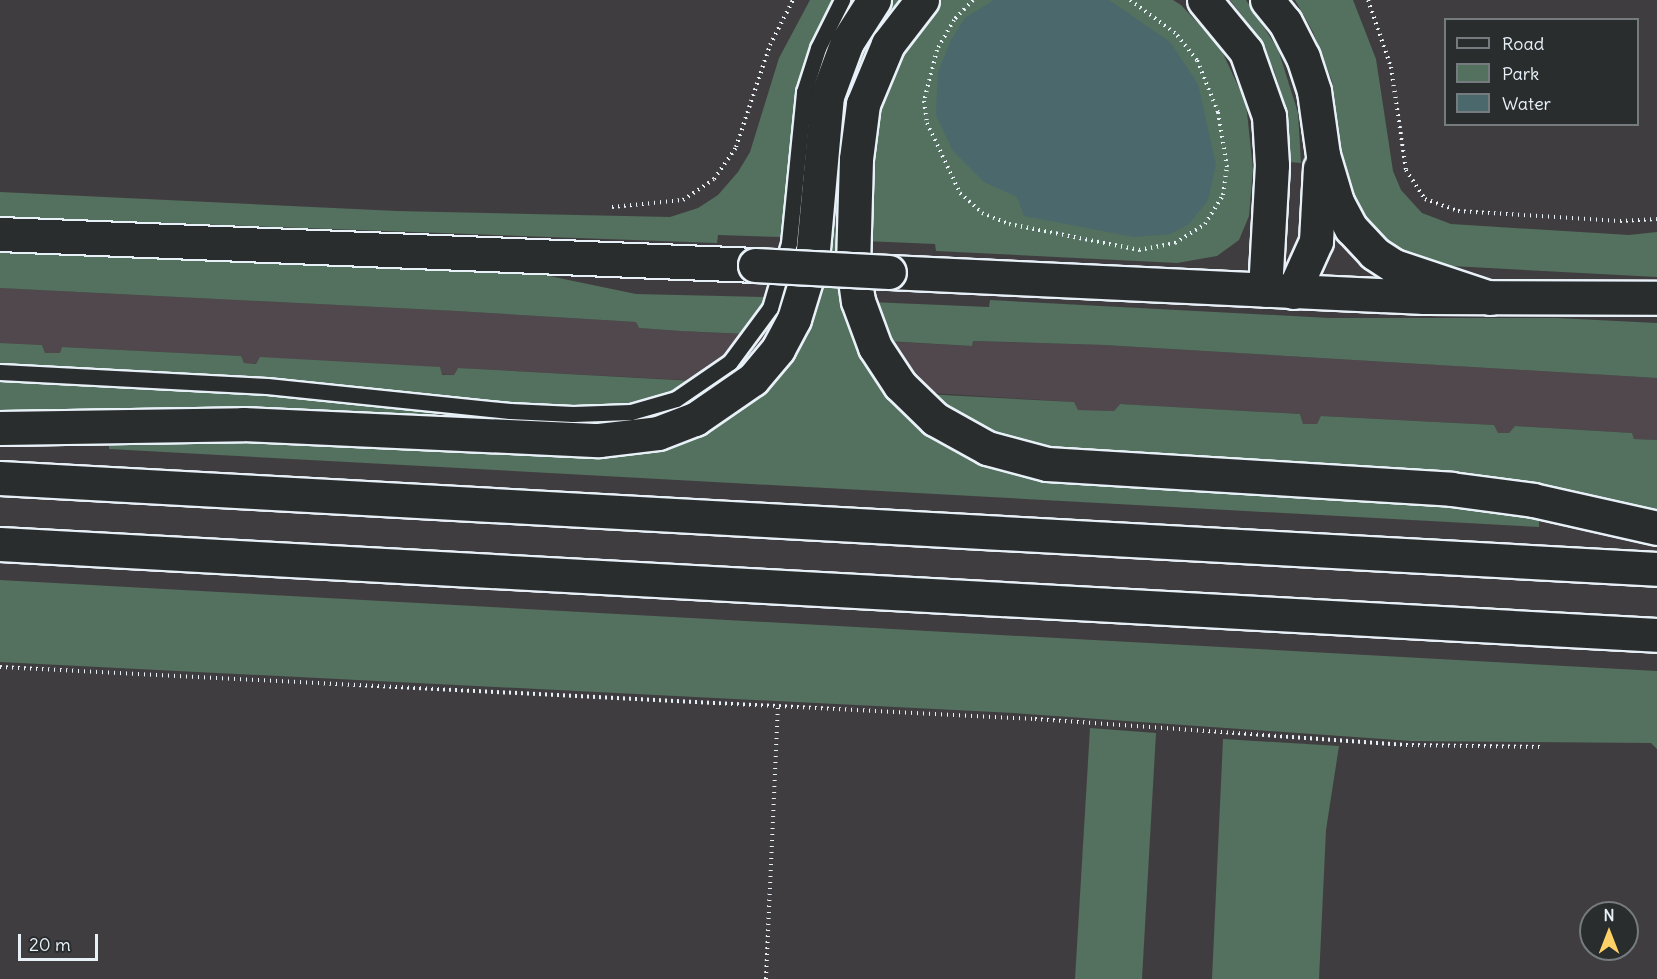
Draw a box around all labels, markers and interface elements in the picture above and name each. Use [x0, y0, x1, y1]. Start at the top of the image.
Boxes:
legend [1444, 18, 1639, 126]
text: Road [1502, 32, 1544, 55]
text: Park [1502, 62, 1539, 85]
text: Water [1502, 92, 1551, 115]
north arrow [1579, 901, 1639, 961]
text: N [1603, 905, 1615, 925]
scale bar [21, 922, 100, 960]
text: 20 m [29, 933, 71, 956]

